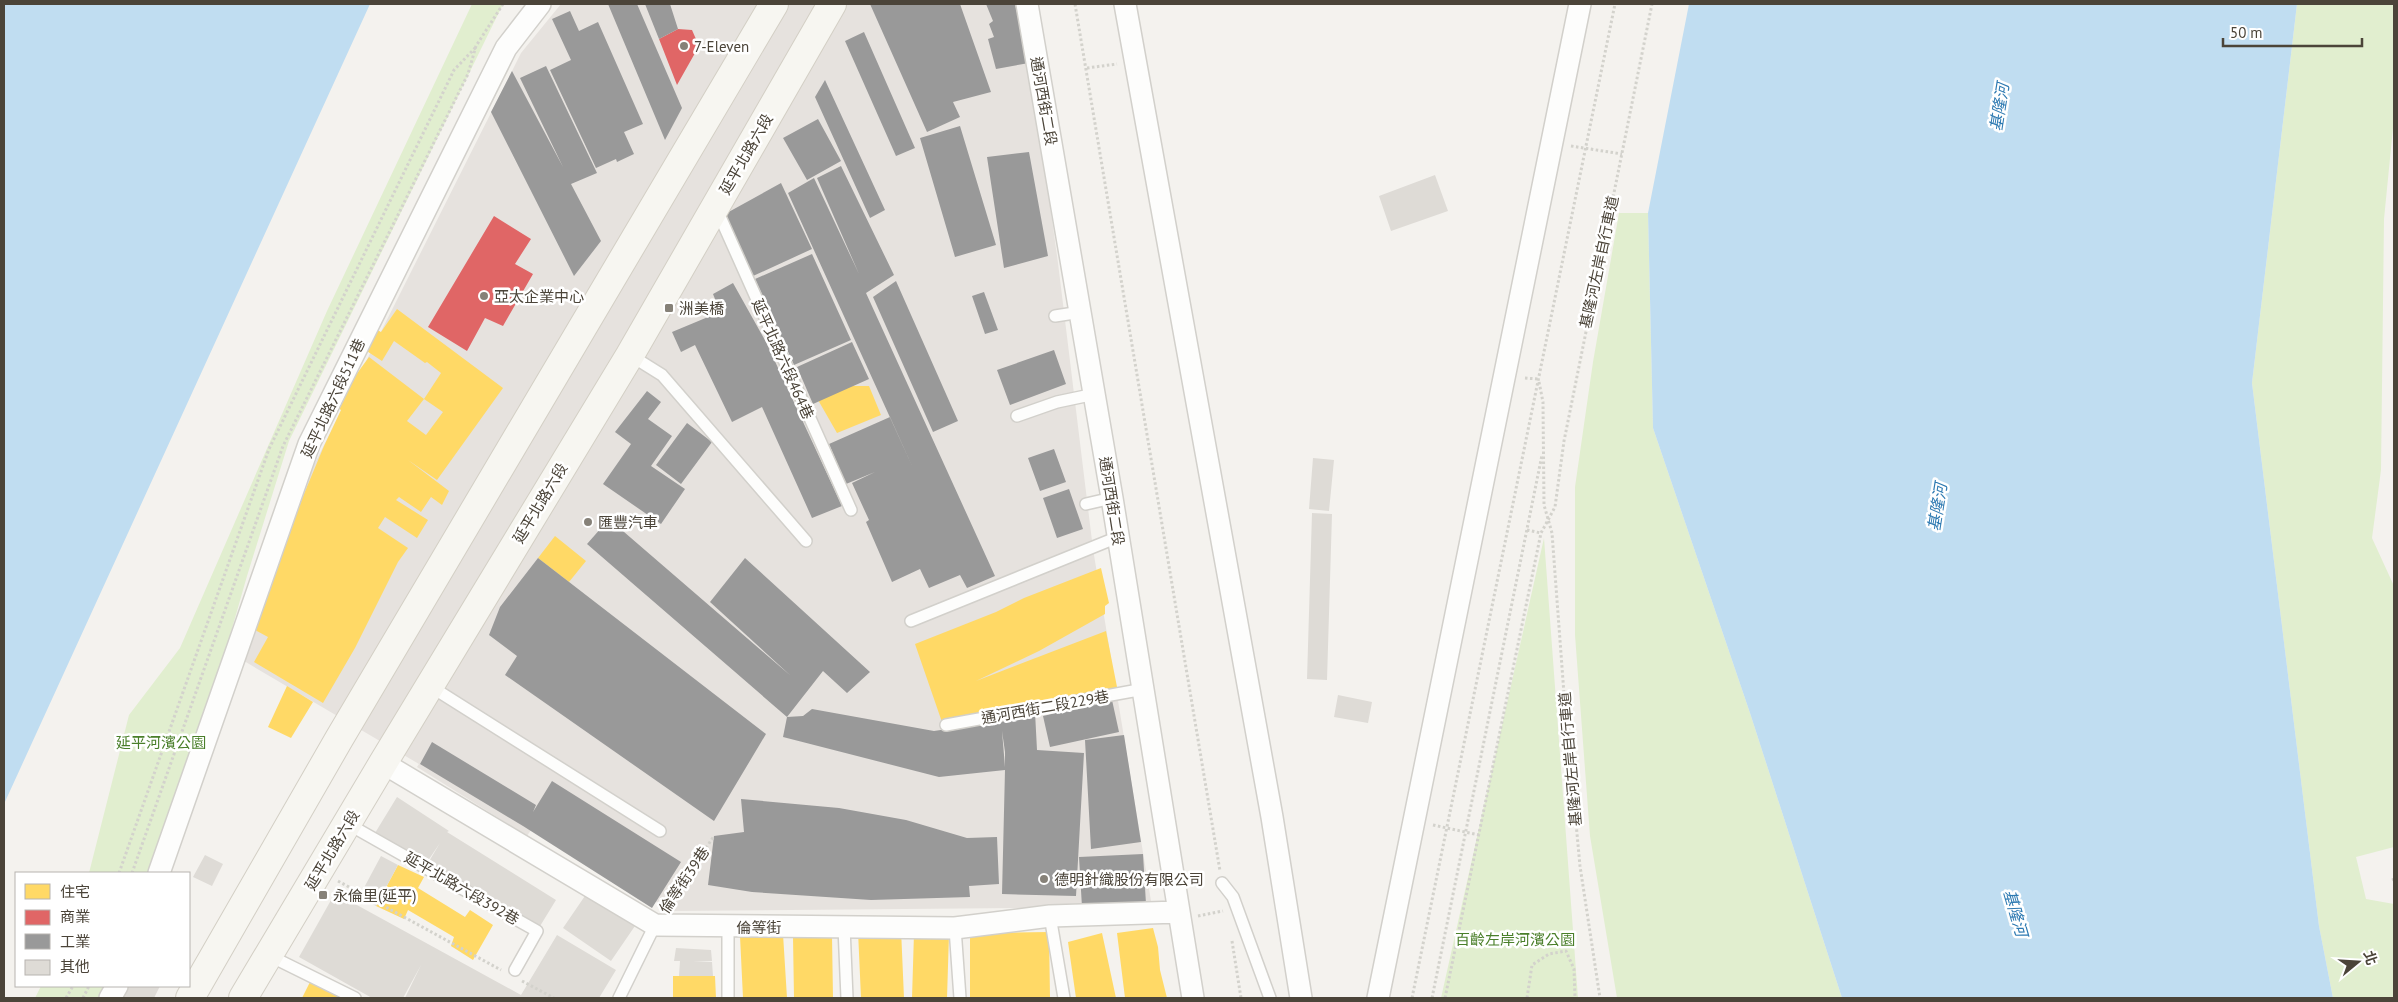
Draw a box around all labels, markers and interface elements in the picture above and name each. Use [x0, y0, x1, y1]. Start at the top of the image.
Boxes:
scale bar [2223, 15, 2362, 47]
text: 50 m [2230, 23, 2263, 42]
place label: 7-Eleven [694, 37, 749, 56]
marker: 7-Eleven [678, 40, 690, 52]
street label: 通河西街二段 [1027, 55, 1061, 147]
water label: 基隆河 [1985, 79, 2013, 132]
street label: 延平北路六段 [715, 110, 777, 198]
street label: 基隆河左岸自行車道 [1576, 194, 1622, 330]
place label: 亞太企業中心 [494, 287, 584, 306]
marker: 亞太企業中心 [478, 290, 490, 302]
street label: 延平北路六段464巷 [748, 296, 818, 422]
place label: 洲美橋 [679, 299, 724, 318]
marker: 洲美橋 [663, 302, 675, 314]
street label: 延平北路六段511巷 [297, 335, 369, 461]
street label: 通河西街二段 [1096, 455, 1128, 547]
street label: 延平北路六段 [509, 460, 571, 546]
water label: 基隆河 [1923, 479, 1951, 532]
place label: 匯豐汽車 [598, 513, 658, 532]
marker: 匯豐汽車 [582, 516, 594, 528]
street label: 通河西街二段229巷 [980, 686, 1110, 728]
street label: 基隆河左岸自行車道 [1555, 691, 1585, 827]
park label: 延平河濱公園 [116, 733, 206, 752]
street label: 延平北路六段 [301, 807, 363, 893]
street label: 倫等街39巷 [655, 843, 713, 917]
street label: 延平北路六段392巷 [401, 847, 523, 929]
place label: 德明針織股份有限公司 [1054, 870, 1204, 889]
legend [15, 872, 190, 987]
marker: 德明針織股份有限公司 [1038, 873, 1050, 885]
text: 住宅 [60, 882, 90, 901]
place label: 永倫里(延平) [333, 886, 416, 905]
water label: 基隆河 [2000, 887, 2033, 942]
marker: 永倫里(延平) [317, 889, 329, 901]
text: 商業 [60, 907, 90, 926]
street label: 倫等街 [736, 918, 782, 937]
park label: 百齡左岸河濱公園 [1455, 930, 1575, 949]
text: 工業 [60, 932, 90, 951]
north arrow [2333, 937, 2383, 987]
text: 北 [2360, 949, 2381, 967]
text: 其他 [60, 957, 90, 976]

